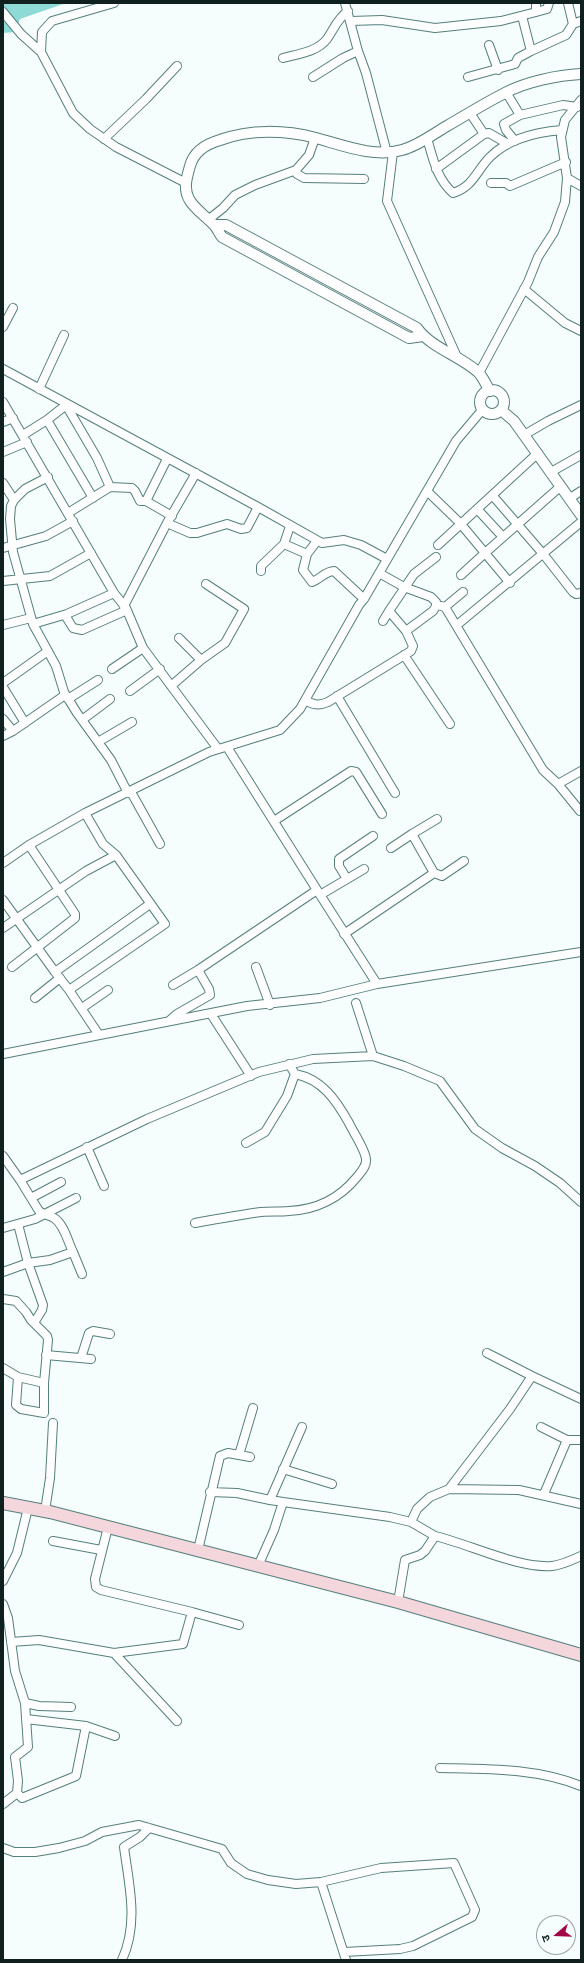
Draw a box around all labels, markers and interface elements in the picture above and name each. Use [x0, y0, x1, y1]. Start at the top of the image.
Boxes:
north arrow [536, 1915, 576, 1955]
text: उ [538, 1933, 553, 1944]

